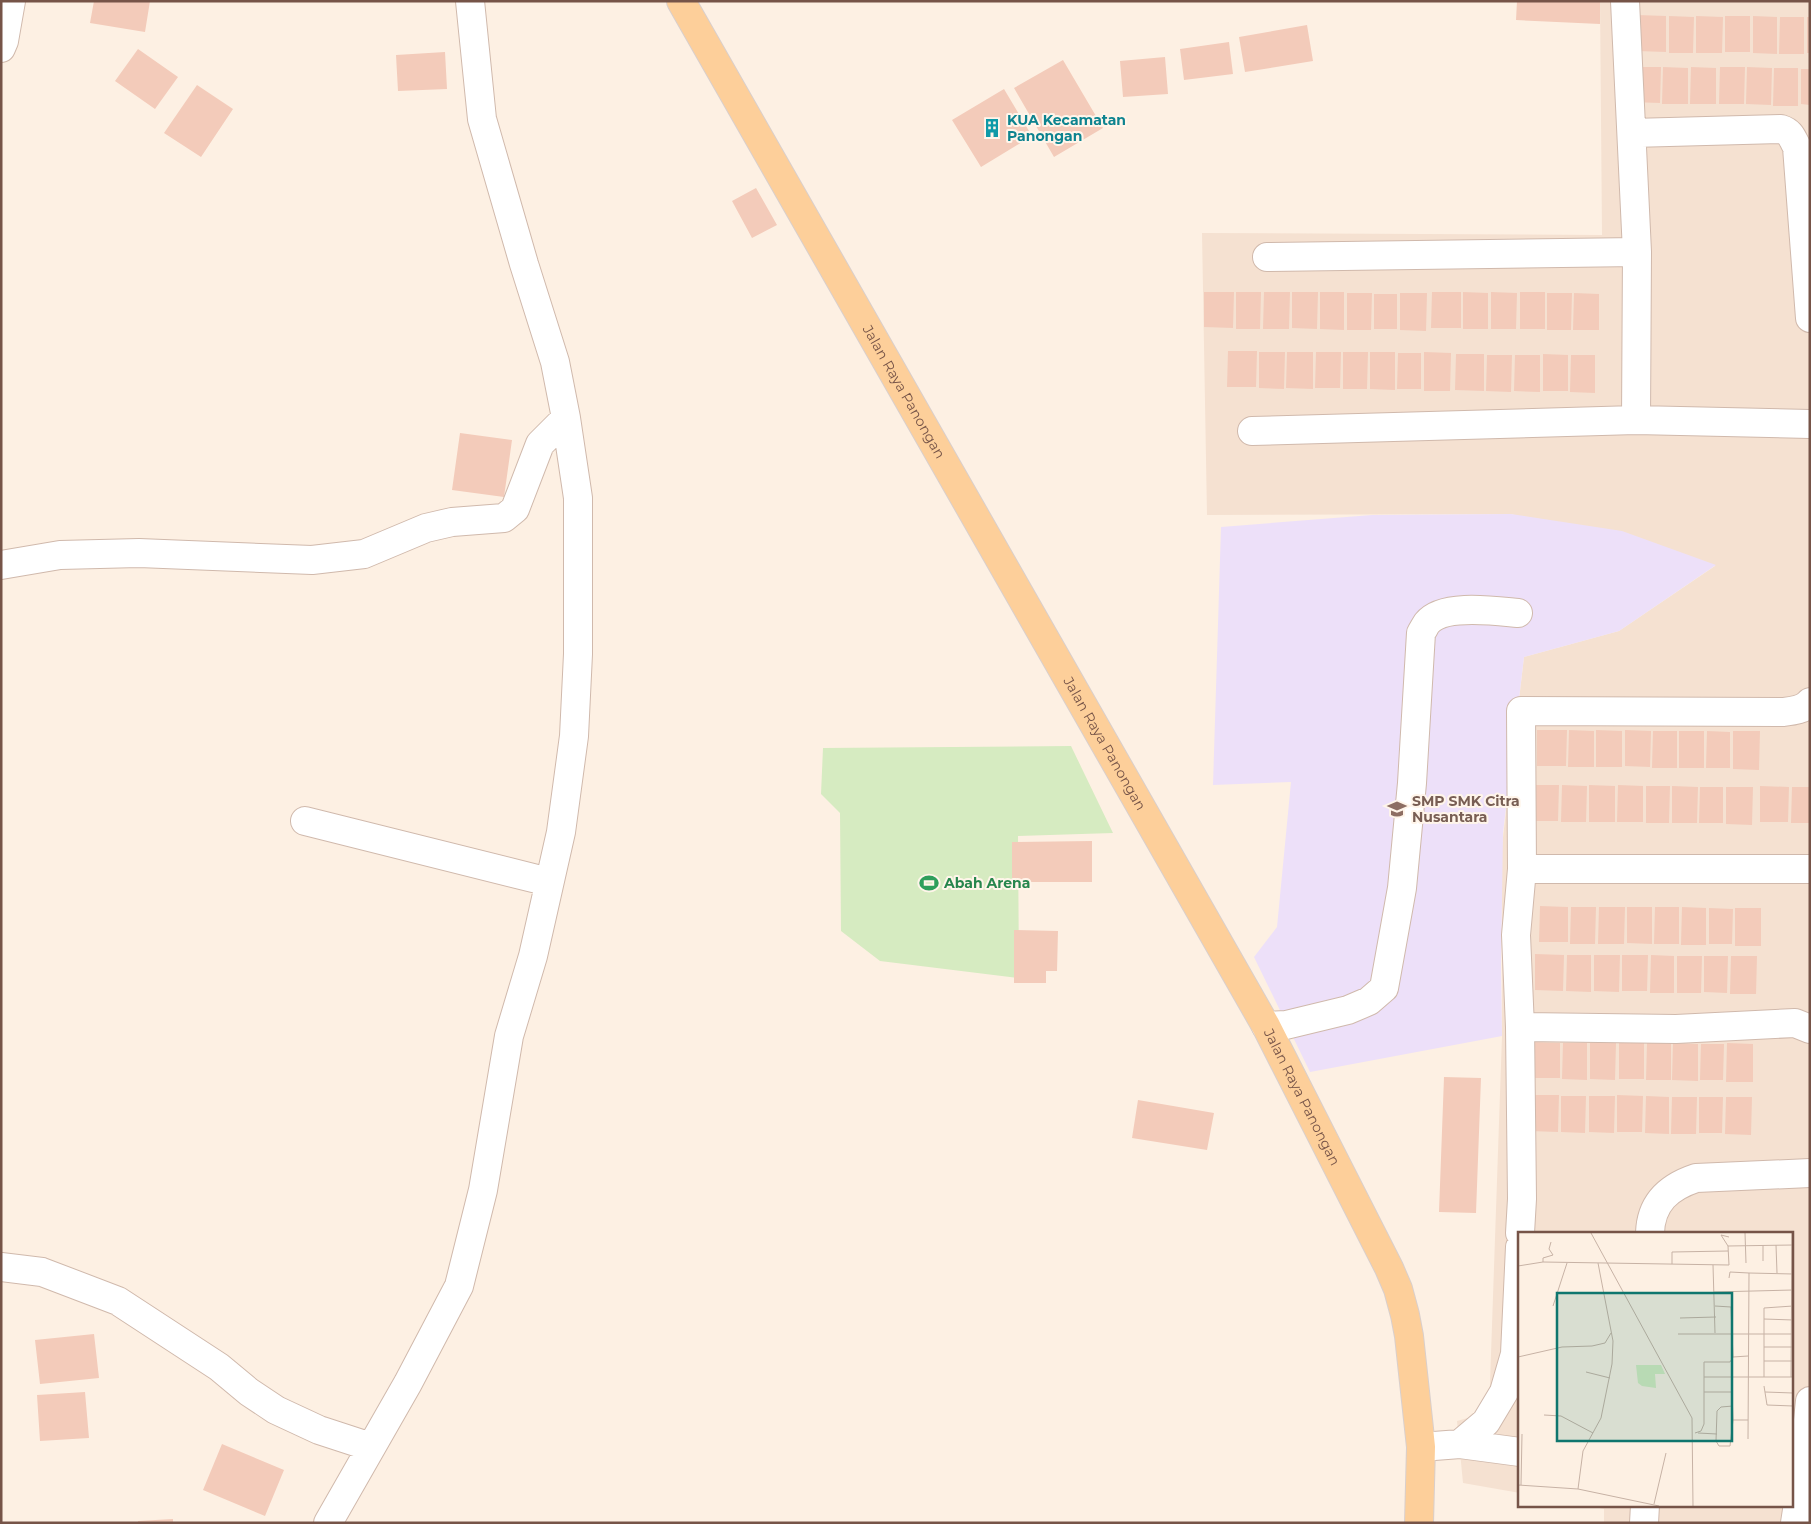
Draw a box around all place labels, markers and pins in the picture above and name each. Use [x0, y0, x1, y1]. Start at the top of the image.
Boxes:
place label: KUA Kecamatan Panongan [1007, 111, 1126, 145]
building icon: KUA Kecamatan Panongan [981, 117, 1003, 139]
place label: SMP SMK Citra Nusantara [1412, 792, 1520, 826]
school or university icon: SMP SMK Citra Nusantara [1386, 798, 1408, 820]
sports icon: Abah Arena [918, 872, 940, 894]
place label: Abah Arena [943, 874, 1030, 892]

